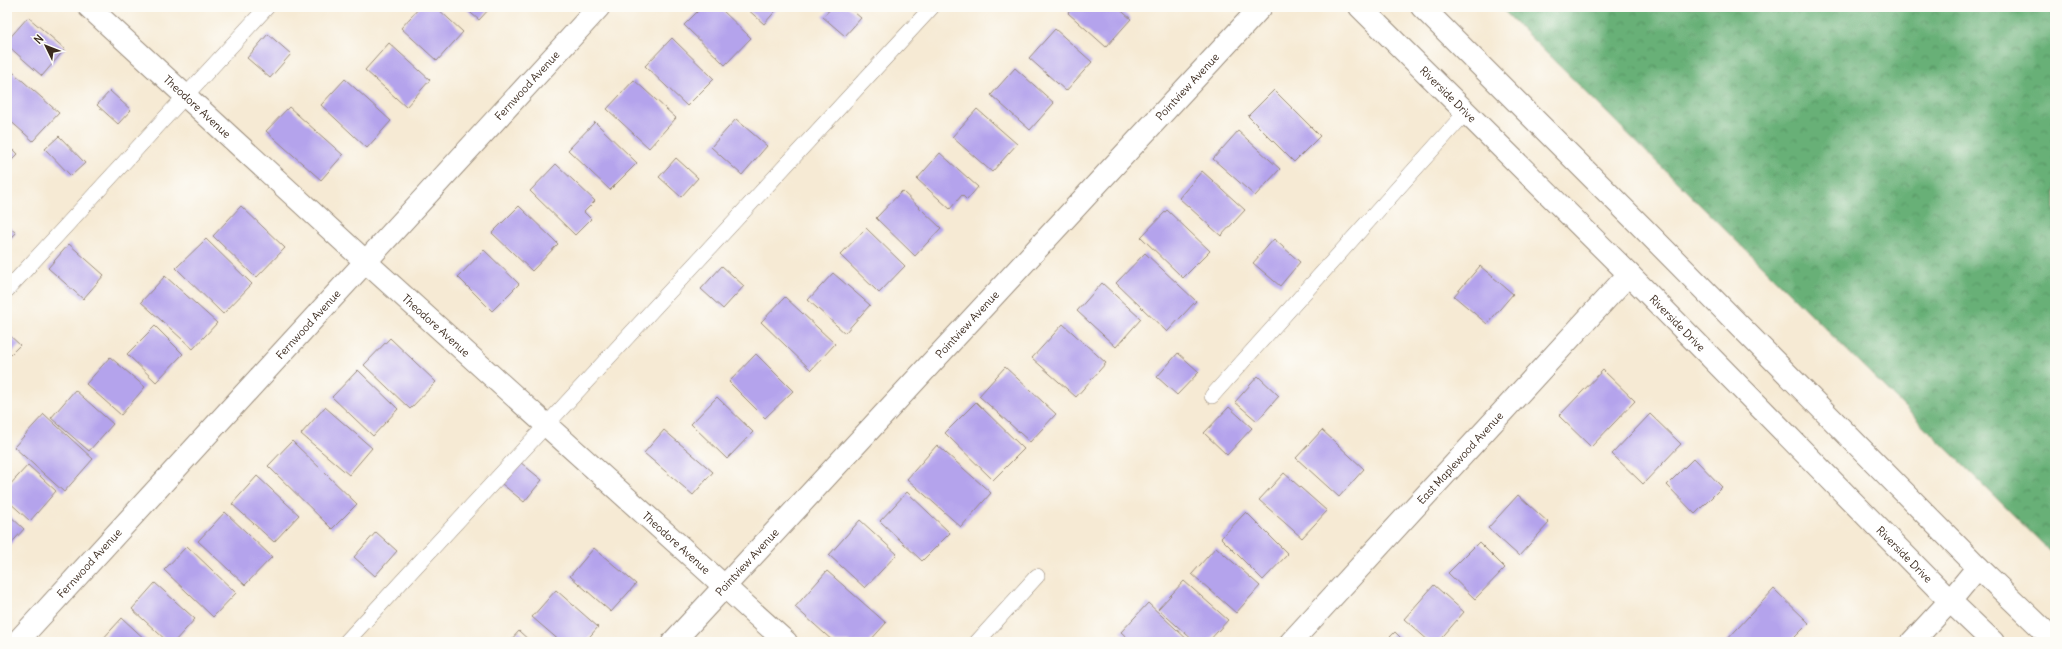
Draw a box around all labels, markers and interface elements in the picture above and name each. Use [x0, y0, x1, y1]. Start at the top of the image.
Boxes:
north arrow [26, 26, 66, 66]
text: N [31, 32, 46, 47]
street label: Fernwood Avenue [492, 48, 563, 123]
street label: Pointview Avenue [1153, 50, 1222, 123]
street label: Riverside Drive [1417, 63, 1479, 125]
street label: Theodore Avenue [161, 72, 234, 141]
street label: Fernwood Avenue [273, 287, 344, 362]
street label: Pointview Avenue [933, 288, 1002, 361]
street label: Theodore Avenue [399, 291, 473, 360]
street label: Riverside Drive [1646, 292, 1708, 355]
street label: East Maplewood Avenue [1414, 409, 1506, 507]
street label: Theodore Avenue [640, 509, 713, 577]
street label: Riverside Drive [1873, 523, 1935, 586]
street label: Fernwood Avenue [54, 525, 125, 601]
street label: Pointview Avenue [712, 525, 782, 599]

